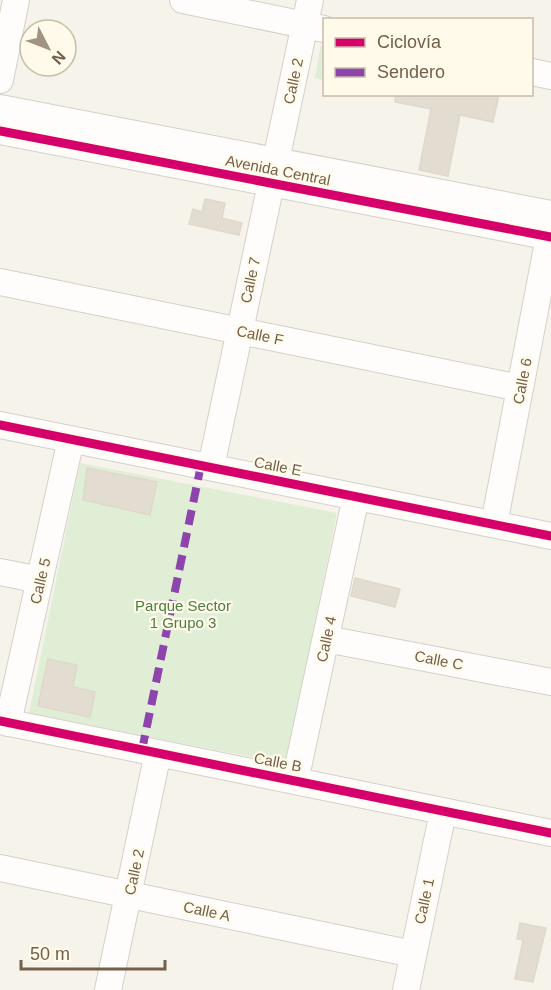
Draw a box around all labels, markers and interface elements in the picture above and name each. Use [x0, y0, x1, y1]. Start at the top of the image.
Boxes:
north arrow [18, 18, 78, 78]
legend [323, 18, 533, 96]
text: Ciclovía [377, 32, 442, 52]
text: N [49, 48, 69, 68]
street label: Calle 2 [280, 56, 306, 106]
text: Sendero [377, 62, 445, 82]
street label: Avenida Central [224, 151, 332, 189]
street label: Calle 7 [237, 255, 263, 305]
street label: Calle F [235, 322, 285, 348]
street label: Calle 6 [509, 356, 535, 406]
street label: Calle E [253, 453, 303, 479]
street label: Calle 5 [26, 556, 54, 606]
park label: Parque Sector 1 Grupo 3 [135, 597, 231, 631]
street label: Calle 4 [313, 614, 339, 664]
street label: Calle C [413, 647, 465, 673]
street label: Calle B [253, 749, 303, 775]
street label: Calle 2 [121, 847, 147, 897]
street label: Calle 1 [411, 876, 437, 926]
street label: Calle A [182, 898, 232, 924]
scale bar [21, 933, 165, 971]
text: 50 m [30, 944, 70, 964]

